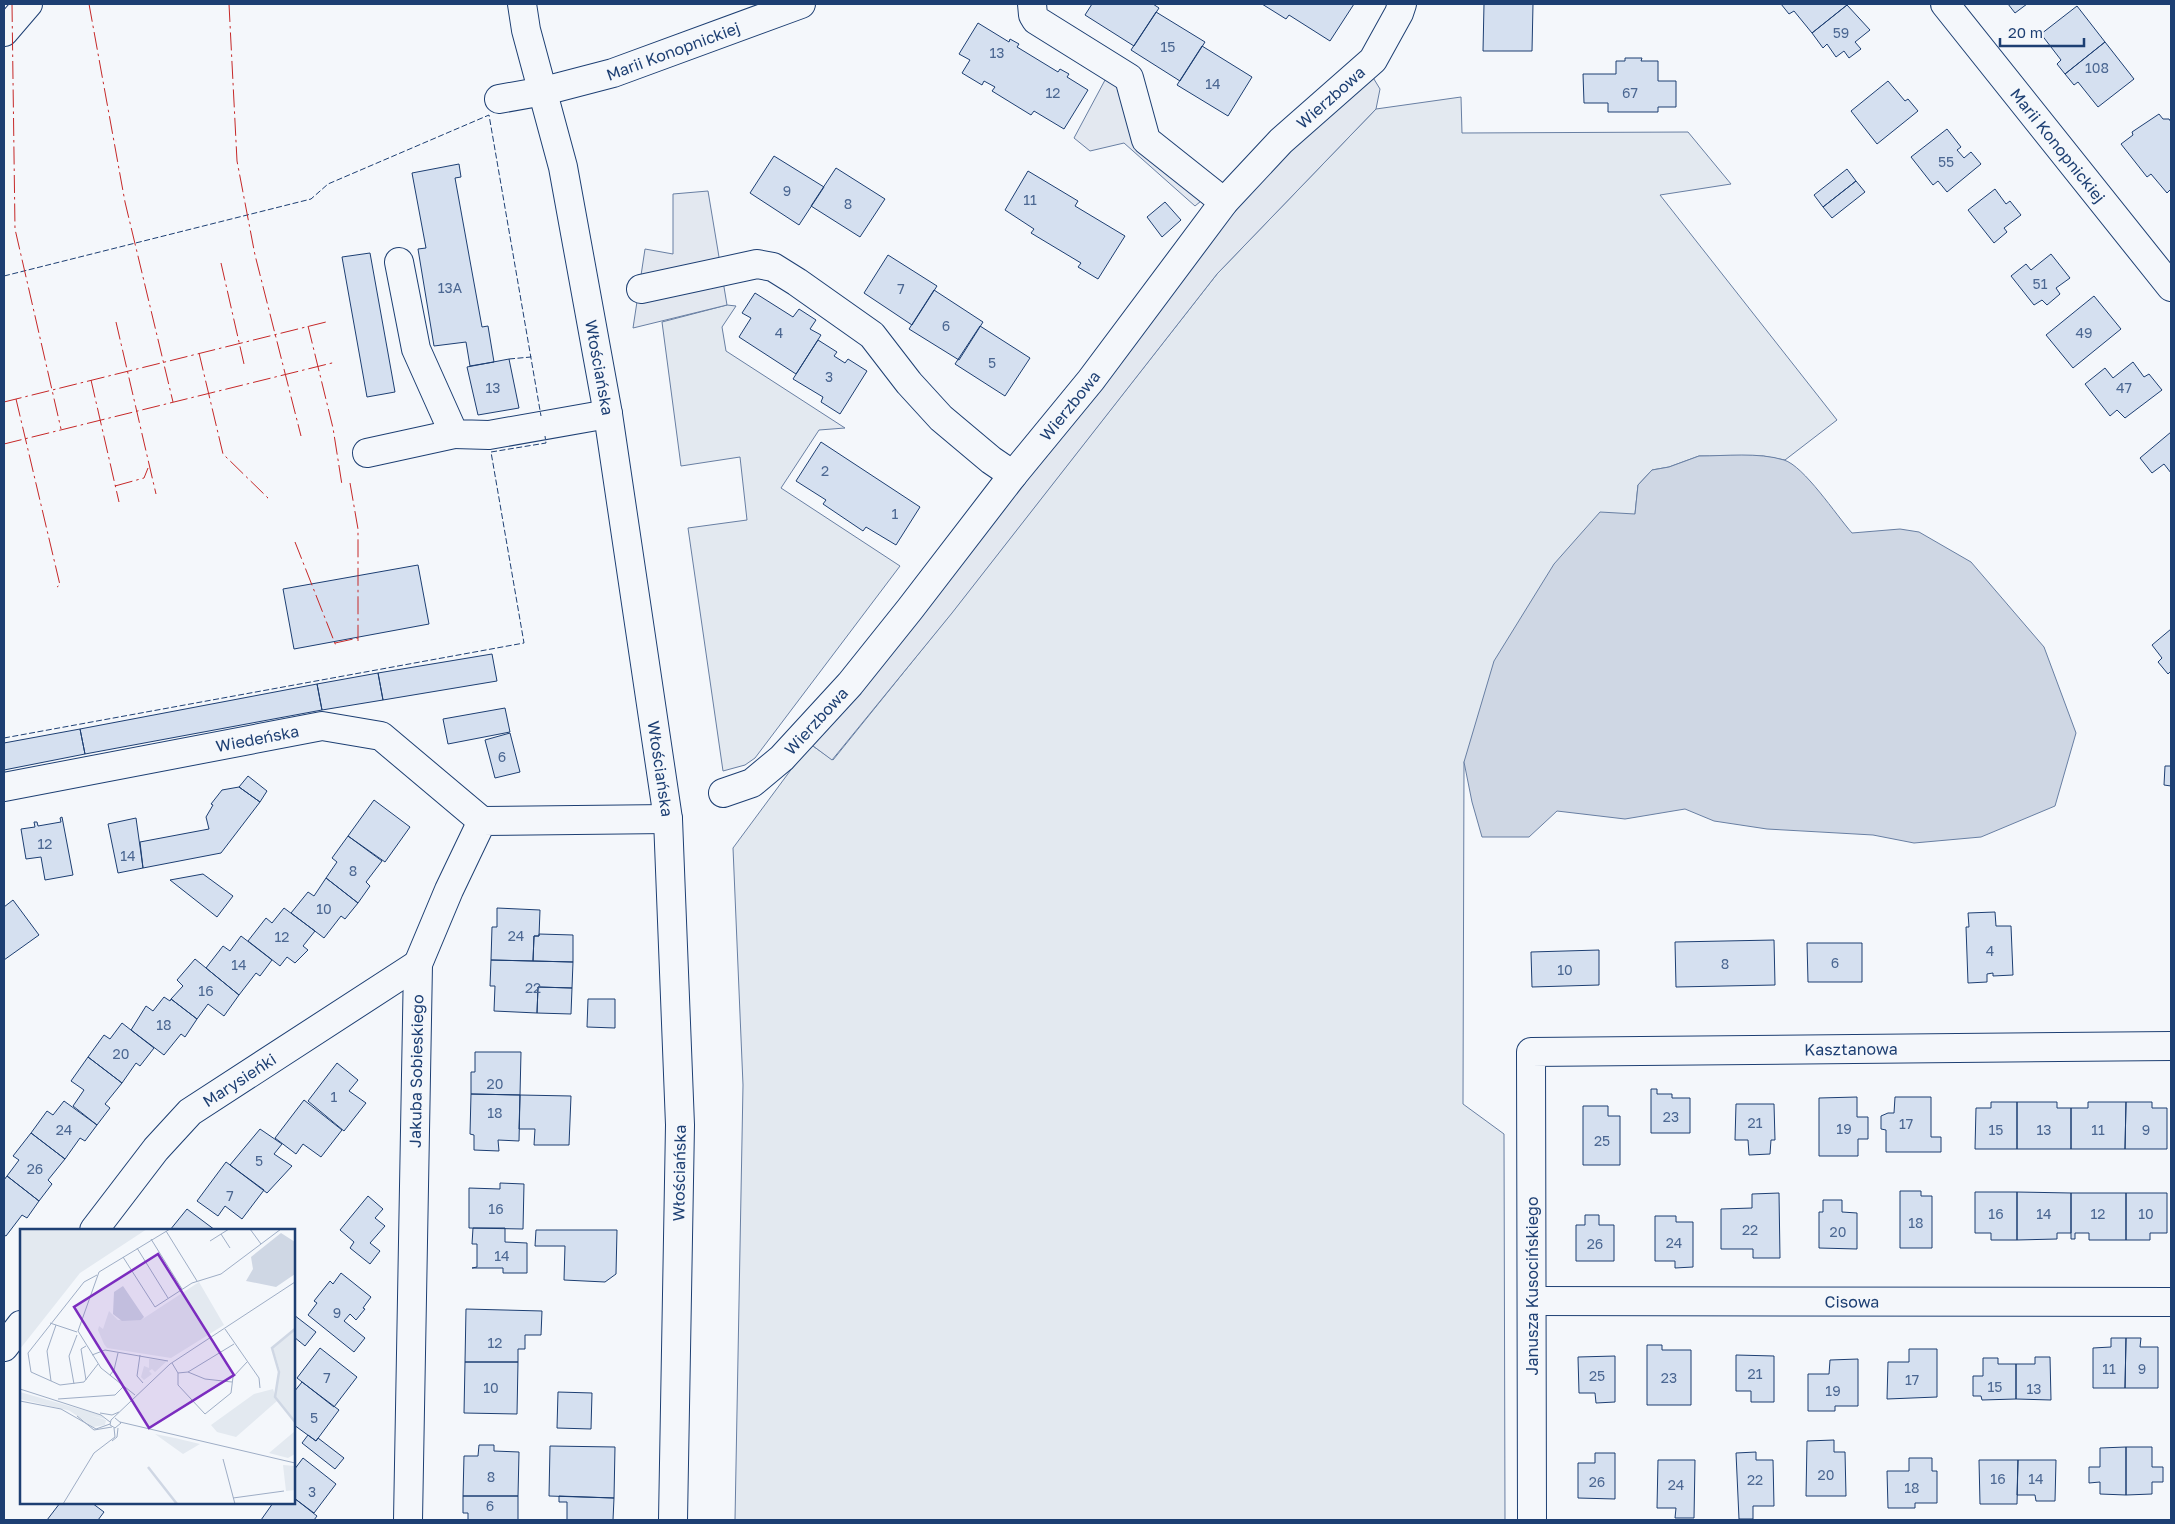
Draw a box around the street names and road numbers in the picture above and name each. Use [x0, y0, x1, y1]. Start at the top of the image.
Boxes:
street label: Marii Konopnickiej [603, 17, 743, 85]
street label: Wierzbowa [1292, 62, 1369, 133]
street label: Marii Konopnickiej [2006, 84, 2110, 207]
street label: Włościańska [581, 318, 618, 417]
street label: Wierzbowa [1035, 367, 1104, 445]
street label: Wierzbowa [780, 683, 852, 759]
street label: Włościańska [644, 720, 678, 818]
street label: Wiedeńska [214, 721, 301, 756]
street label: Jakuba Sobieskiego [405, 994, 427, 1148]
street label: Kasztanowa [1804, 1039, 1898, 1059]
street label: Marysieńki [199, 1049, 280, 1111]
street label: Włościańska [668, 1124, 690, 1222]
street label: Janusza Kusocińskiego [1522, 1197, 1542, 1375]
street label: Cisowa [1825, 1291, 1879, 1312]

